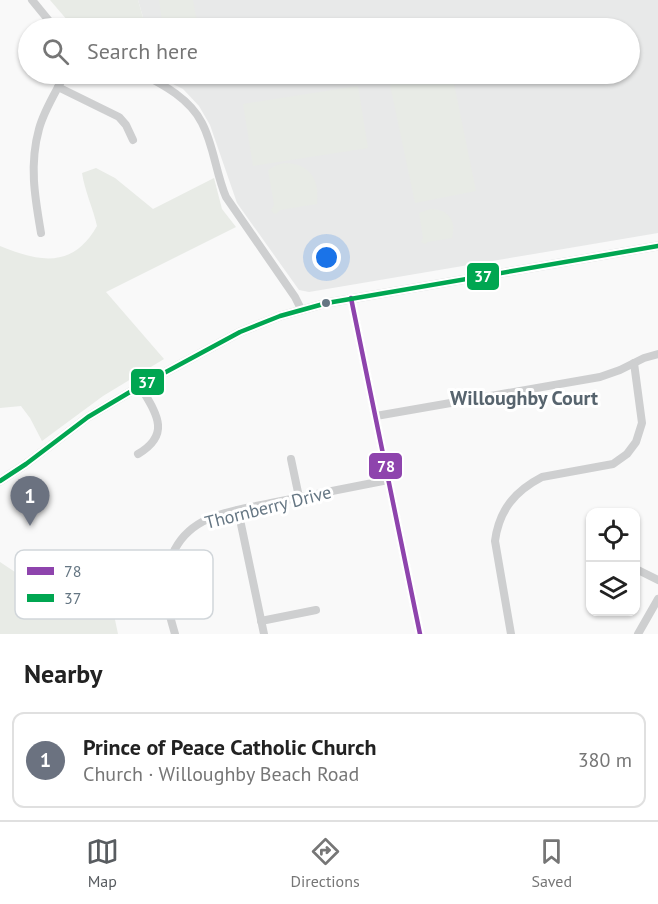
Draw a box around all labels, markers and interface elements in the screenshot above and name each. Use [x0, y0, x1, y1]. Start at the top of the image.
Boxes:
search box [18, 18, 640, 84]
icon: search [39, 35, 72, 68]
text: Search here [87, 37, 198, 65]
your location [312, 243, 341, 272]
line badge: 37 [466, 262, 500, 291]
text: 37 [474, 266, 492, 286]
unlabelled marker [320, 297, 332, 309]
line badge: 37 [130, 368, 165, 396]
text: 37 [138, 372, 156, 392]
district label: Willoughby Court [450, 385, 598, 411]
line badge: 78 [368, 452, 403, 480]
text: 78 [377, 456, 395, 476]
pin: 1 [10, 476, 50, 526]
street label: Thornberry Drive [202, 480, 334, 534]
map controls [586, 508, 640, 616]
button: locate [586, 508, 640, 562]
legend [15, 550, 213, 619]
text: 78 [64, 561, 81, 581]
button: layers [586, 562, 640, 616]
text: 37 [64, 588, 81, 608]
text: Nearby [24, 657, 102, 690]
text: Prince of Peace Catholic Church [83, 733, 377, 761]
text: 1 [40, 747, 51, 773]
text: 380 m [578, 747, 632, 773]
text: Church · Willoughby Beach Road [83, 761, 359, 787]
tab: Map [86, 835, 119, 891]
tab: Directions [291, 835, 360, 891]
tab: Saved [531, 835, 572, 891]

